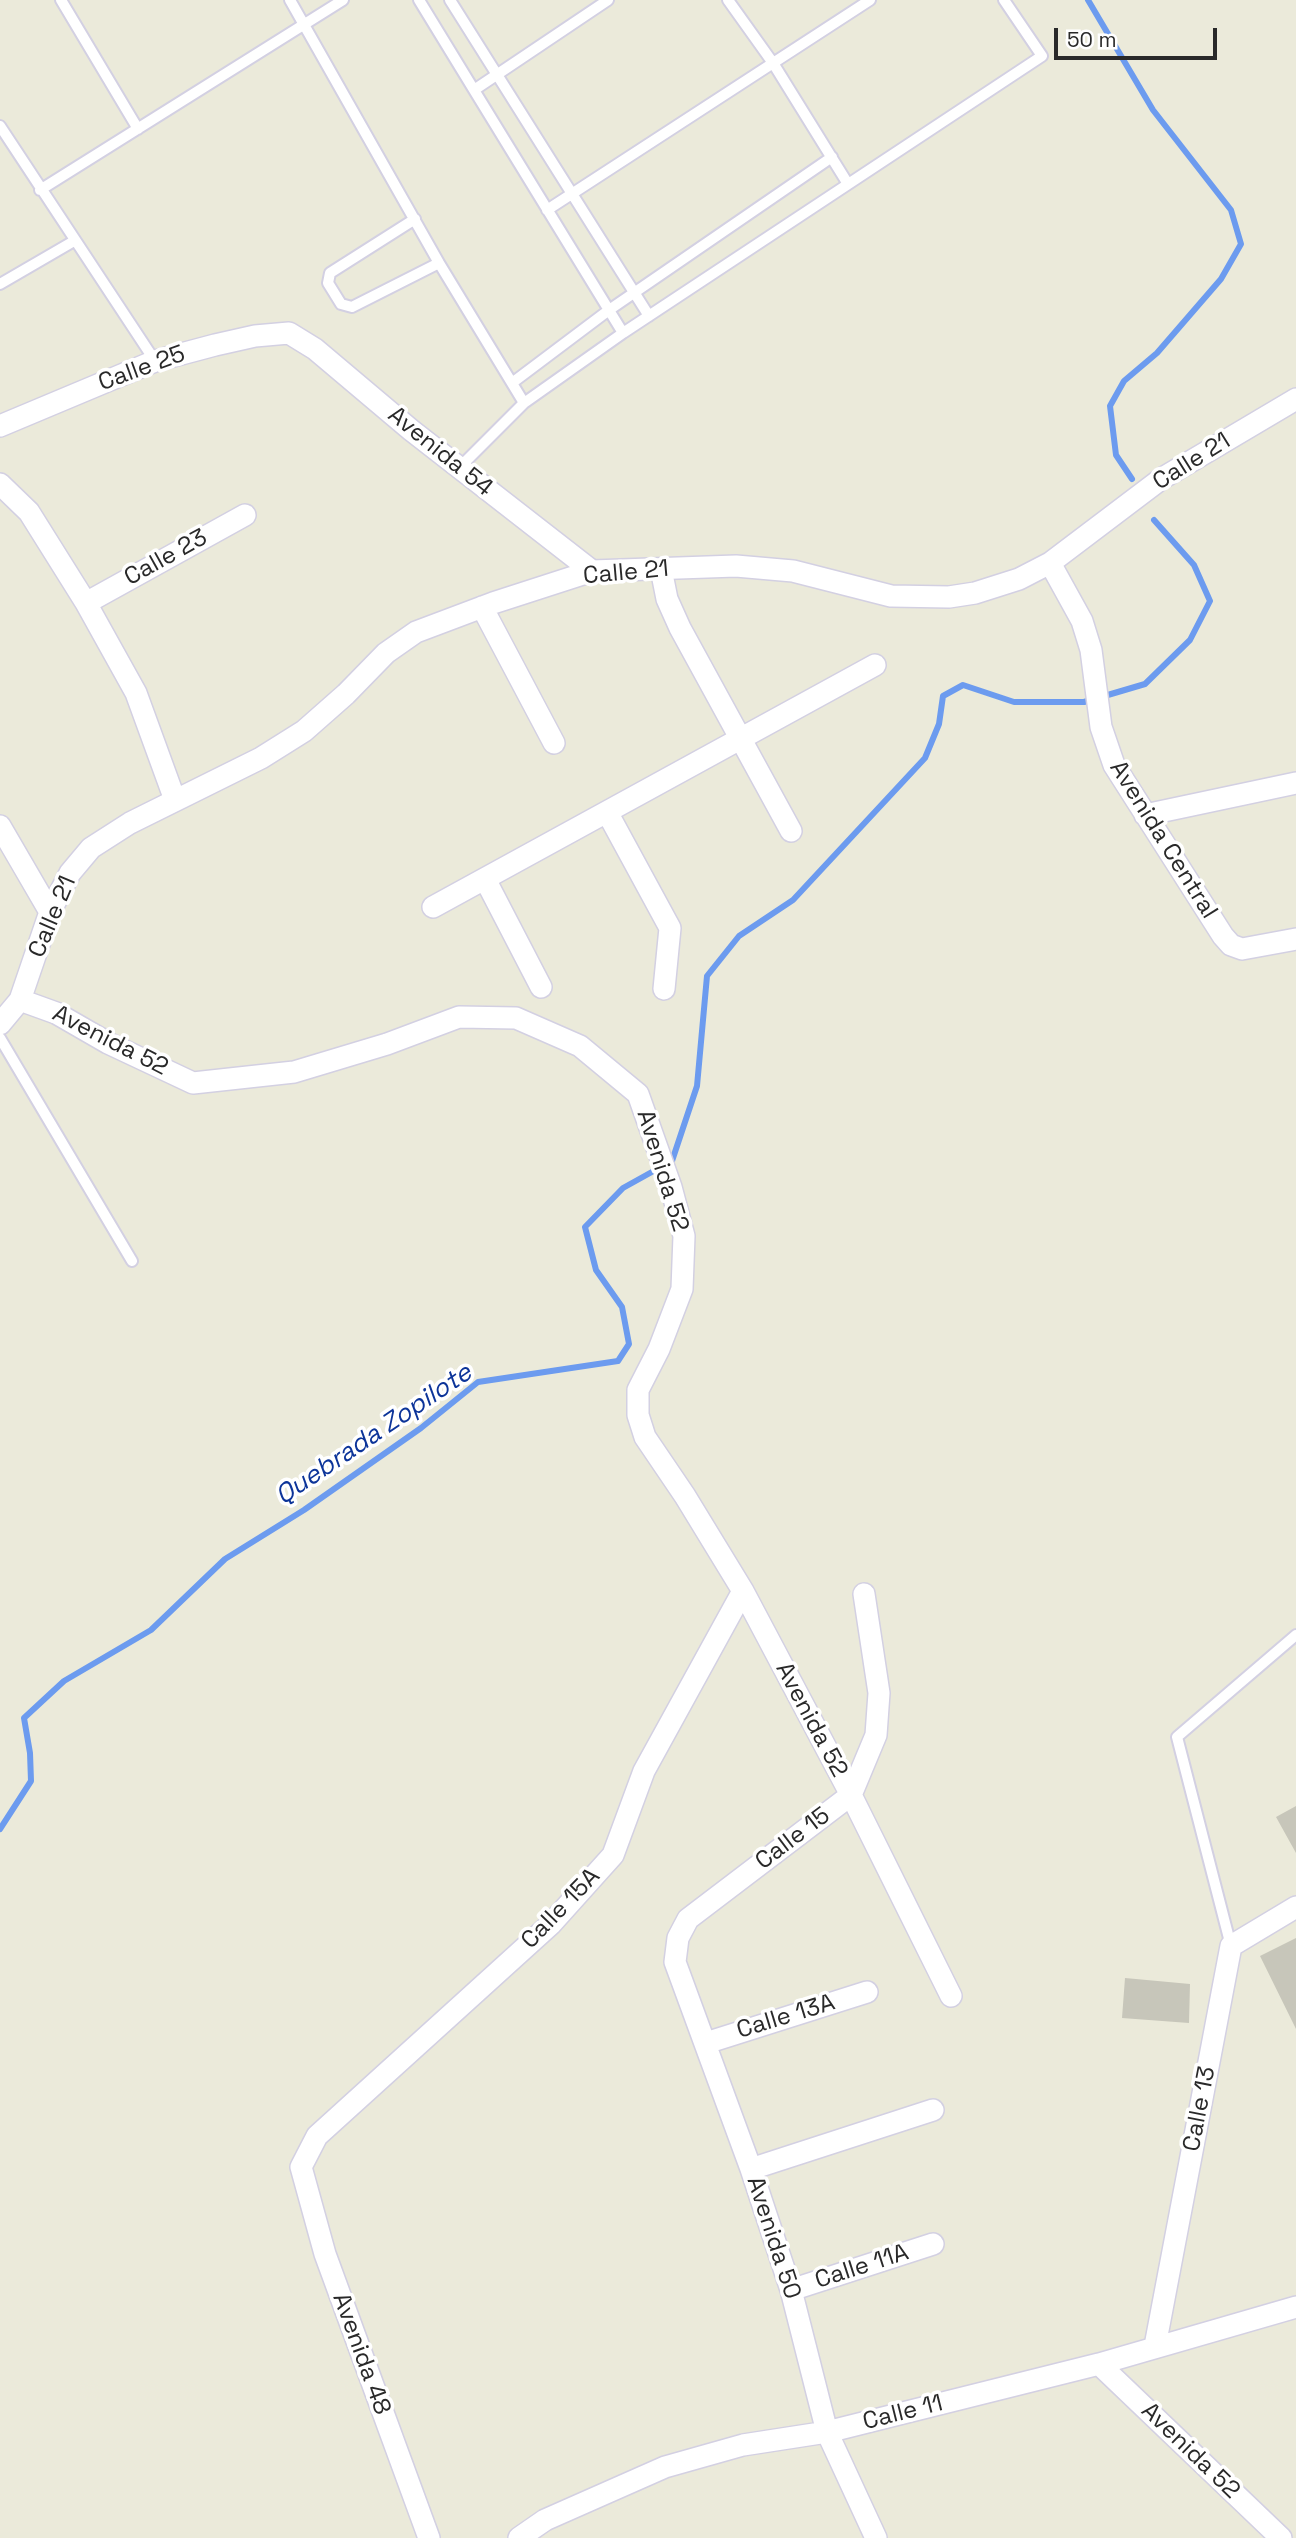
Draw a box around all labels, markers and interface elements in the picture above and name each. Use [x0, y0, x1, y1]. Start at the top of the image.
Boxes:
scale bar [1058, 14, 1221, 58]
text: 50 m [1067, 26, 1117, 53]
street label: Calle 25 [95, 340, 189, 398]
street label: Avenida 54 [382, 401, 498, 503]
street label: Calle 21 [1148, 427, 1236, 497]
street label: Calle 23 [120, 524, 212, 592]
street label: Calle 21 [582, 555, 670, 591]
street label: Avenida Central [1103, 756, 1223, 924]
street label: Calle 21 [23, 872, 83, 962]
street label: Avenida 52 [47, 1000, 173, 1082]
street label: Avenida 52 [630, 1107, 694, 1235]
water label: Quebrada Zopilote [270, 1358, 478, 1512]
street label: Avenida 52 [769, 1658, 853, 1782]
street label: Calle 15 [750, 1802, 836, 1876]
street label: Calle 15A [516, 1863, 606, 1955]
street label: Calle 13A [734, 1988, 838, 2046]
street label: Calle 13 [1178, 2064, 1222, 2154]
street label: Avenida 50 [740, 2173, 806, 2303]
street label: Calle 11A [812, 2238, 912, 2296]
street label: Avenida 48 [326, 2289, 396, 2419]
street label: Calle 11 [860, 2389, 946, 2437]
street label: Avenida 52 [1135, 2397, 1245, 2505]

